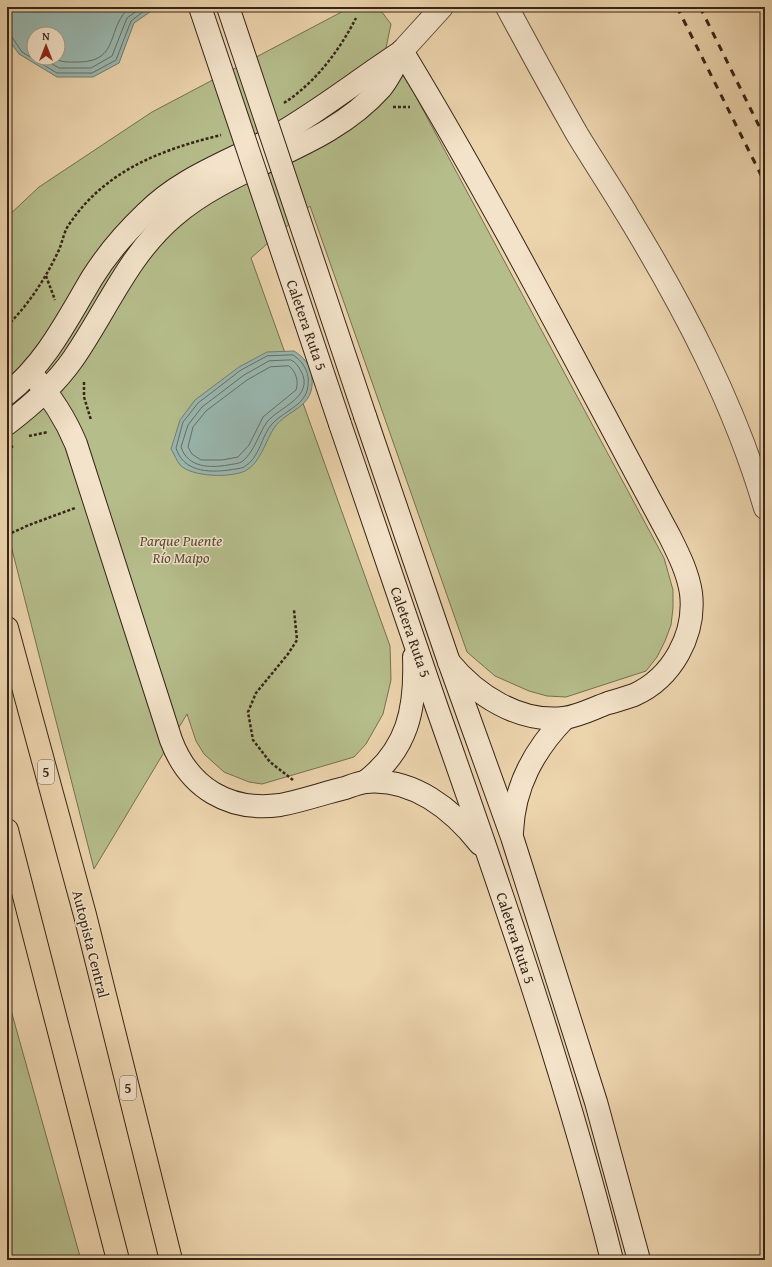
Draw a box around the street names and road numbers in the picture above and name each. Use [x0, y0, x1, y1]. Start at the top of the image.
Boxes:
street label: Caletera Ruta 5 [282, 277, 332, 373]
street label: Caletera Ruta 5 [386, 584, 436, 680]
road number: 5 [38, 760, 54, 784]
street label: Autopista Central [67, 888, 115, 1000]
street label: Caletera Ruta 5 [491, 890, 541, 986]
road number: 5 [120, 1076, 136, 1100]

